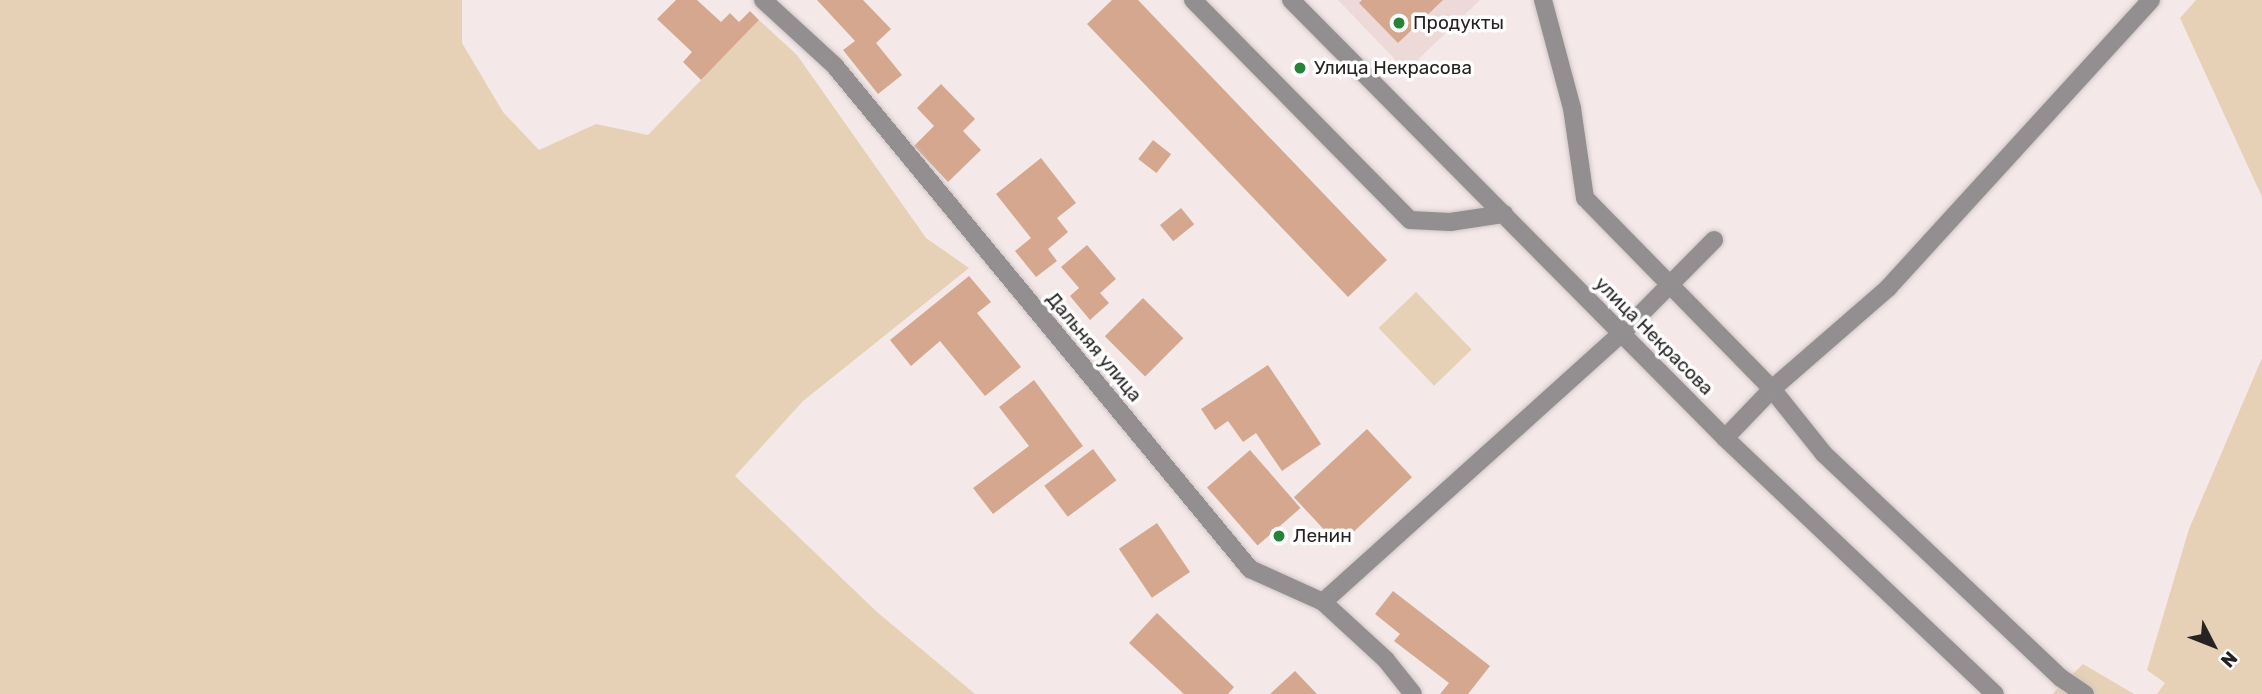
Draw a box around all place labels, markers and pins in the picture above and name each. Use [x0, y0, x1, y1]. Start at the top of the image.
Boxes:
place label: Продукты [1413, 12, 1504, 34]
marker: Продукты [1391, 15, 1407, 31]
place label: Улица Некрасова [1314, 57, 1472, 79]
marker: Улица Некрасова [1292, 60, 1308, 76]
place label: Ленин [1293, 525, 1352, 547]
marker: Ленин [1271, 528, 1287, 544]

